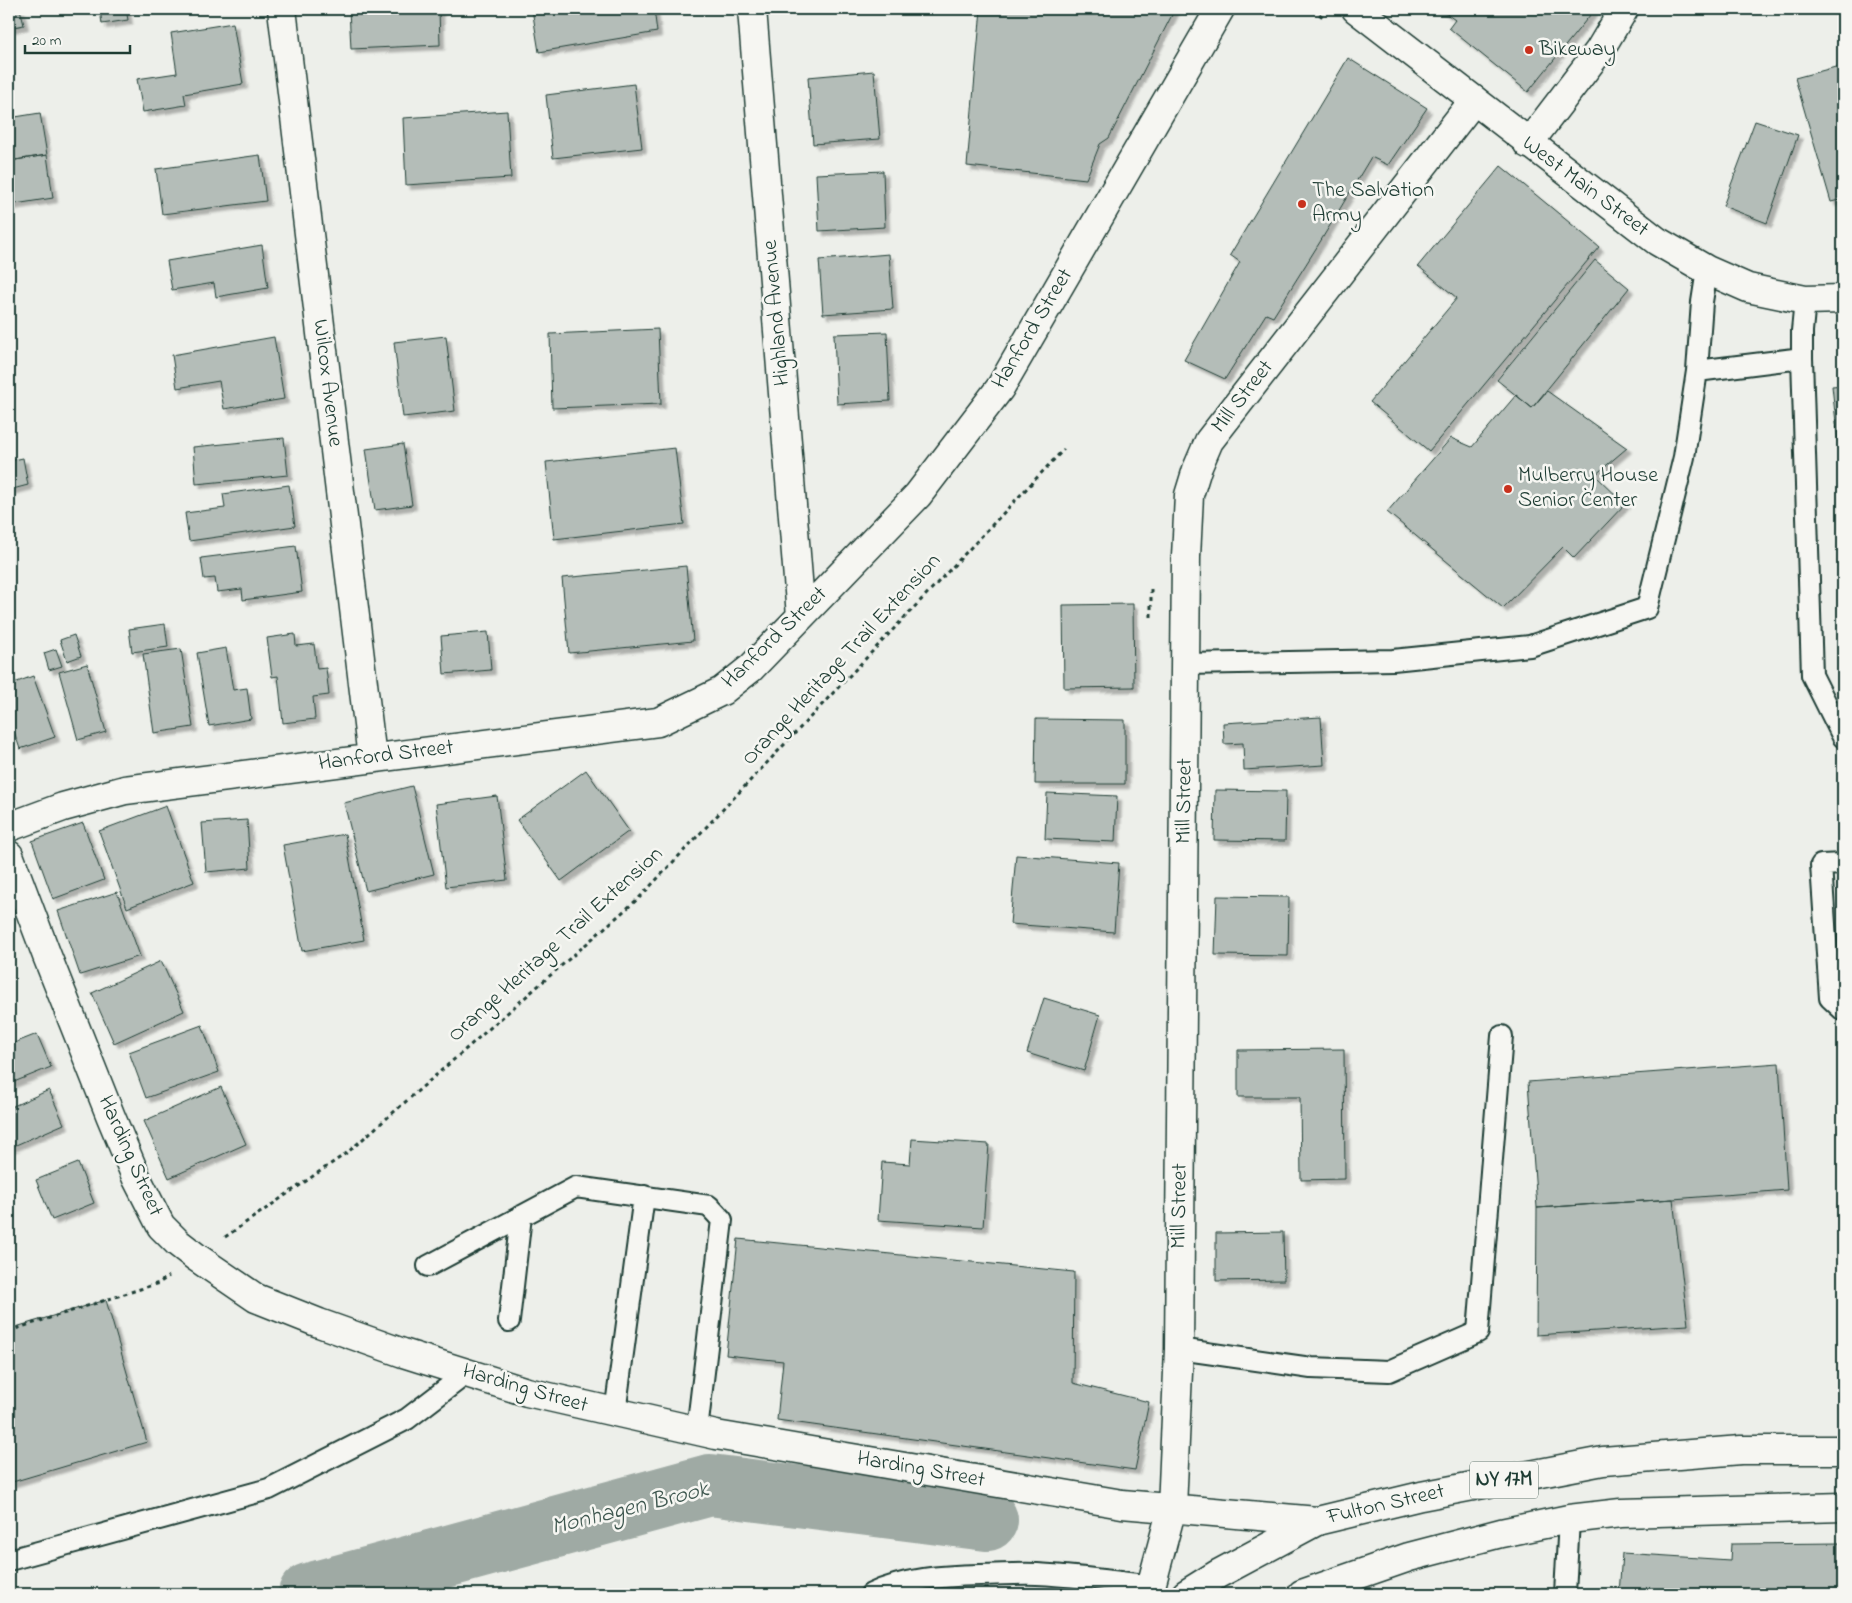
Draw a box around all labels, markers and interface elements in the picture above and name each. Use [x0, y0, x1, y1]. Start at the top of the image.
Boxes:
scale bar [25, 22, 130, 54]
text: 20 m [32, 30, 62, 52]
place label: Bikeway [1538, 34, 1616, 67]
marker: Bikeway [1523, 44, 1535, 56]
street label: West Main Street [1515, 128, 1656, 246]
place label: The Salvation Army [1312, 175, 1434, 233]
marker: The Salvation Army [1296, 198, 1308, 210]
street label: Highland Avenue [755, 239, 800, 387]
street label: Hanford Street [984, 262, 1082, 396]
street label: Wilcox Avenue [303, 317, 351, 449]
street label: Mill Street [1204, 353, 1282, 441]
place label: Mulberry House Senior Center [1518, 460, 1658, 517]
marker: Mulberry House Senior Center [1502, 483, 1514, 495]
street label: Orange Heritage Trail Extension [735, 547, 950, 774]
street label: Hanford Street [715, 579, 835, 697]
street label: Hanford Street [317, 732, 456, 780]
street label: Mill Street [1168, 757, 1202, 844]
street label: Orange Heritage Trail Extension [441, 839, 672, 1051]
street label: Harding Street [88, 1090, 171, 1223]
street label: Mill Street [1163, 1162, 1197, 1249]
street label: Harding Street [458, 1356, 592, 1423]
street label: Harding Street [854, 1443, 988, 1498]
road number: NY 17M [1470, 1462, 1538, 1498]
water label: Monhagen Brook [548, 1472, 714, 1545]
street label: Fulton Street [1323, 1476, 1448, 1534]

